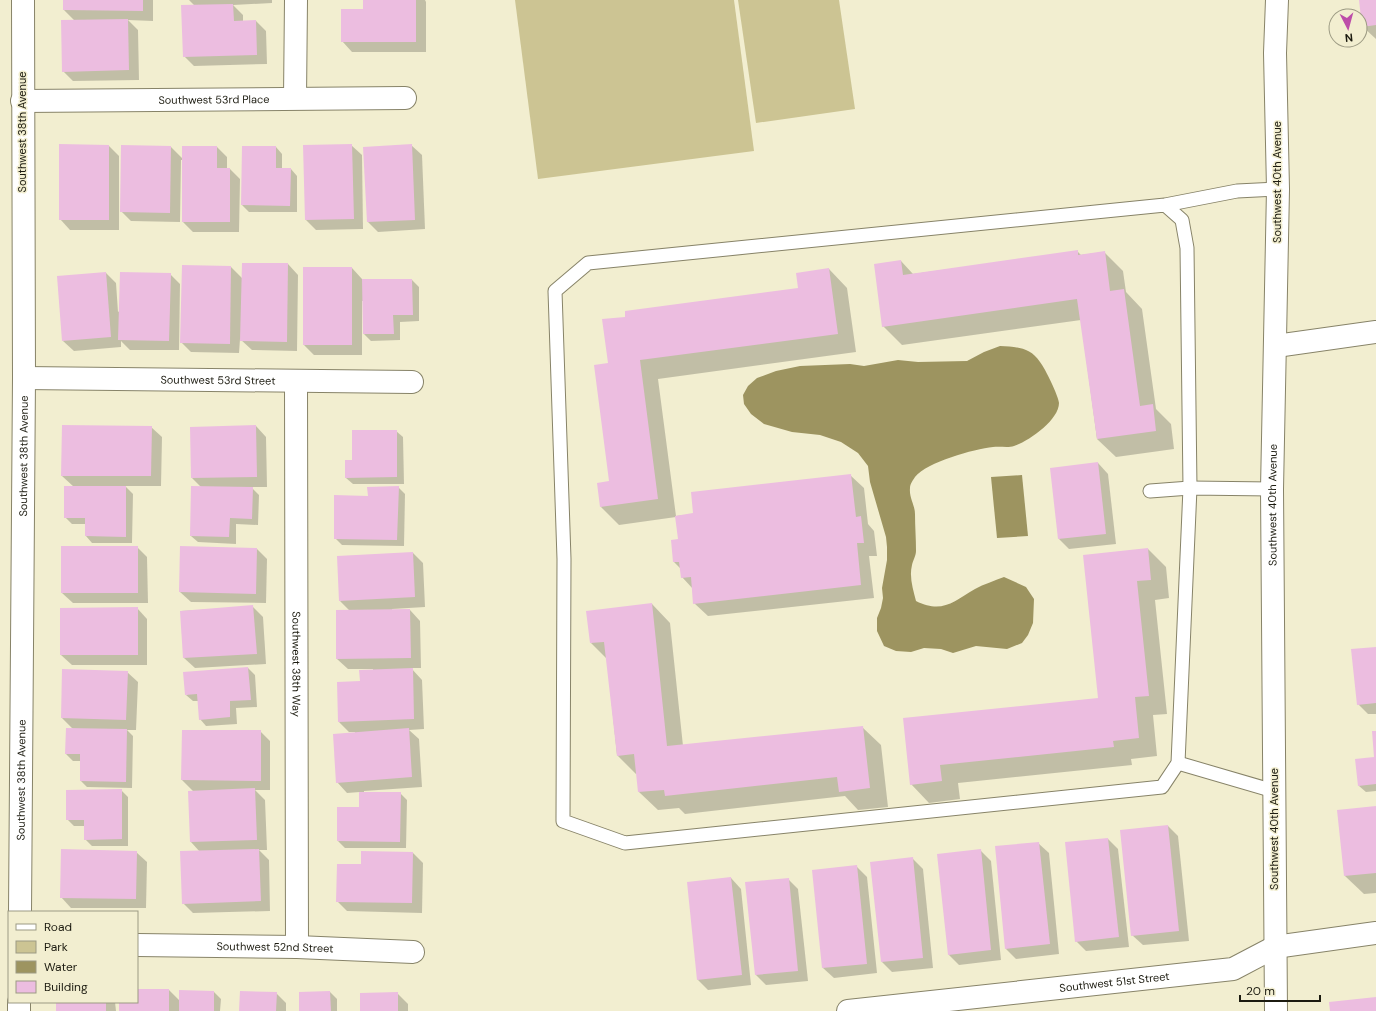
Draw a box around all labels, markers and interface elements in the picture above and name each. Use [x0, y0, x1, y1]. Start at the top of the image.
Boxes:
north arrow [1328, 8, 1368, 48]
text: N [1344, 31, 1354, 45]
street label: Southwest 38th Avenue [15, 72, 29, 192]
street label: Southwest 53rd Place [158, 92, 270, 107]
street label: Southwest 40th Avenue [1270, 121, 1284, 243]
street label: Southwest 53rd Street [160, 372, 276, 388]
street label: Southwest 38th Avenue [16, 395, 31, 517]
street label: Southwest 40th Avenue [1265, 444, 1280, 566]
street label: Southwest 38th Way [289, 611, 304, 717]
street label: Southwest 38th Avenue [14, 719, 28, 841]
street label: Southwest 40th Avenue [1267, 768, 1281, 890]
legend [8, 911, 138, 1003]
text: Road [44, 919, 72, 935]
text: Park [44, 939, 68, 955]
street label: Southwest 52nd Street [216, 939, 334, 956]
text: Water [44, 959, 78, 975]
street label: Southwest 51st Street [1059, 969, 1170, 995]
scale bar [1240, 977, 1320, 1003]
text: Building [44, 979, 88, 995]
text: 20 m [1246, 983, 1275, 999]

